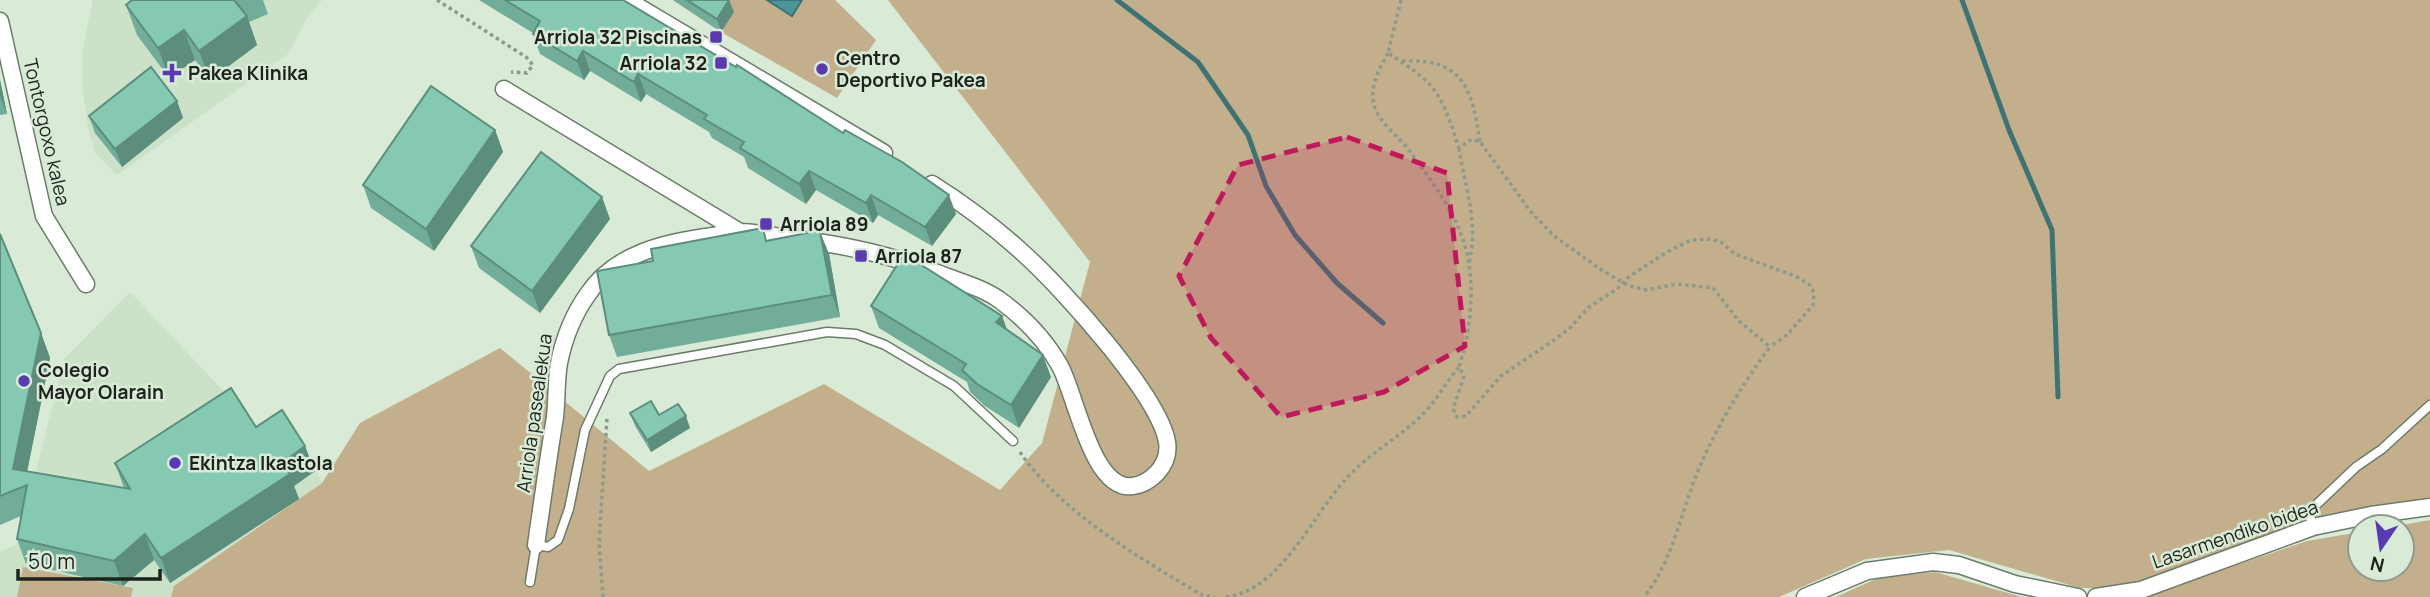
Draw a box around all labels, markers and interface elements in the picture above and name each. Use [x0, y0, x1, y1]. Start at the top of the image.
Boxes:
place label: Arriola 32 Piscinas [534, 24, 702, 50]
marker: Arriola 32 Piscinas [708, 29, 724, 45]
place label: Centro Deportivo Pakea [836, 45, 986, 93]
place label: Arriola 32 [620, 50, 707, 76]
marker: Arriola 32 [713, 55, 729, 71]
street label: Tontorgoxo kalea [17, 56, 77, 208]
place label: Pakea Klinika [188, 60, 308, 86]
marker: Centro Deportivo Pakea [814, 61, 830, 77]
marker: Pakea Klinika [162, 63, 182, 83]
place label: Arriola 89 [780, 211, 869, 237]
marker: Arriola 89 [758, 216, 774, 232]
place label: Arriola 87 [875, 243, 962, 269]
marker: Arriola 87 [853, 248, 869, 264]
street label: Arriola pasealekua [510, 332, 558, 494]
place label: Colegio Mayor Olarain [38, 357, 164, 405]
marker: Colegio Mayor Olarain [16, 373, 32, 389]
place label: Ekintza Ikastola [189, 450, 333, 476]
marker: Ekintza Ikastola [167, 455, 183, 471]
street label: Lasarmendiko bidea [2148, 493, 2322, 575]
north arrow [2346, 513, 2416, 583]
scale bar [18, 538, 159, 582]
text: 50 m [28, 547, 75, 575]
text: N [2368, 550, 2387, 579]

